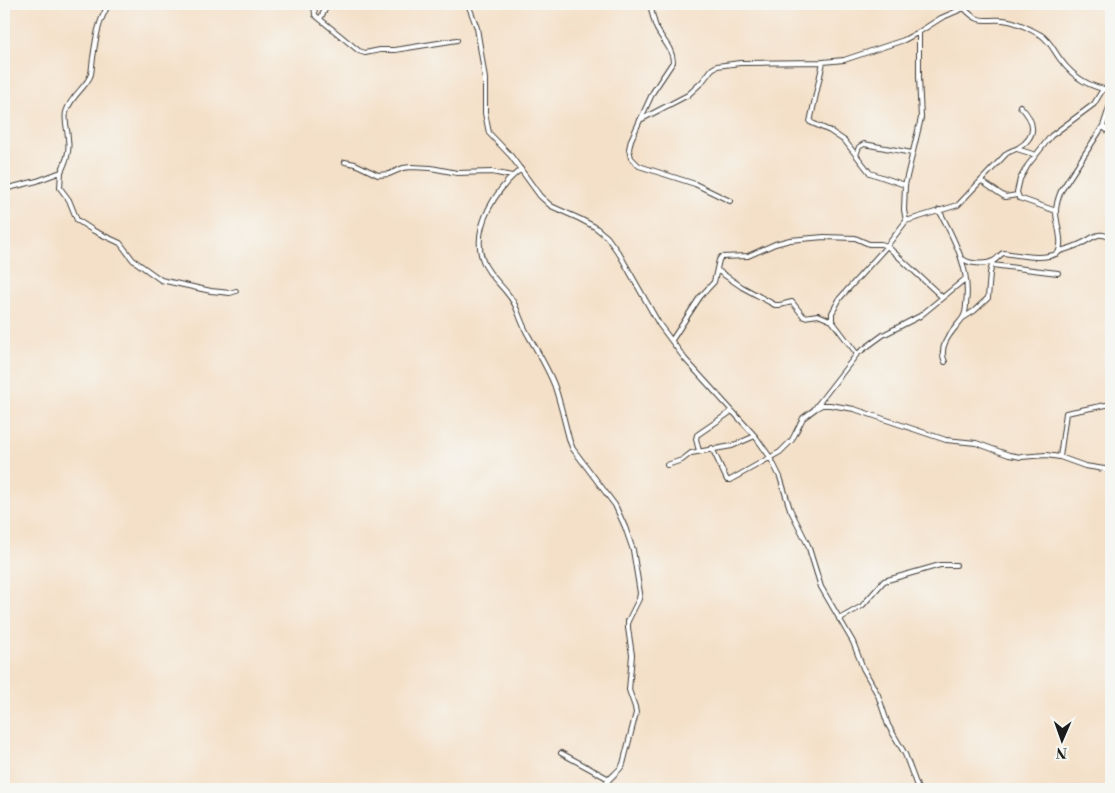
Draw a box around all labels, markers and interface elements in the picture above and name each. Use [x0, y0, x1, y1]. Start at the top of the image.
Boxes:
north arrow [1038, 716, 1088, 766]
text: N [1056, 743, 1067, 761]

